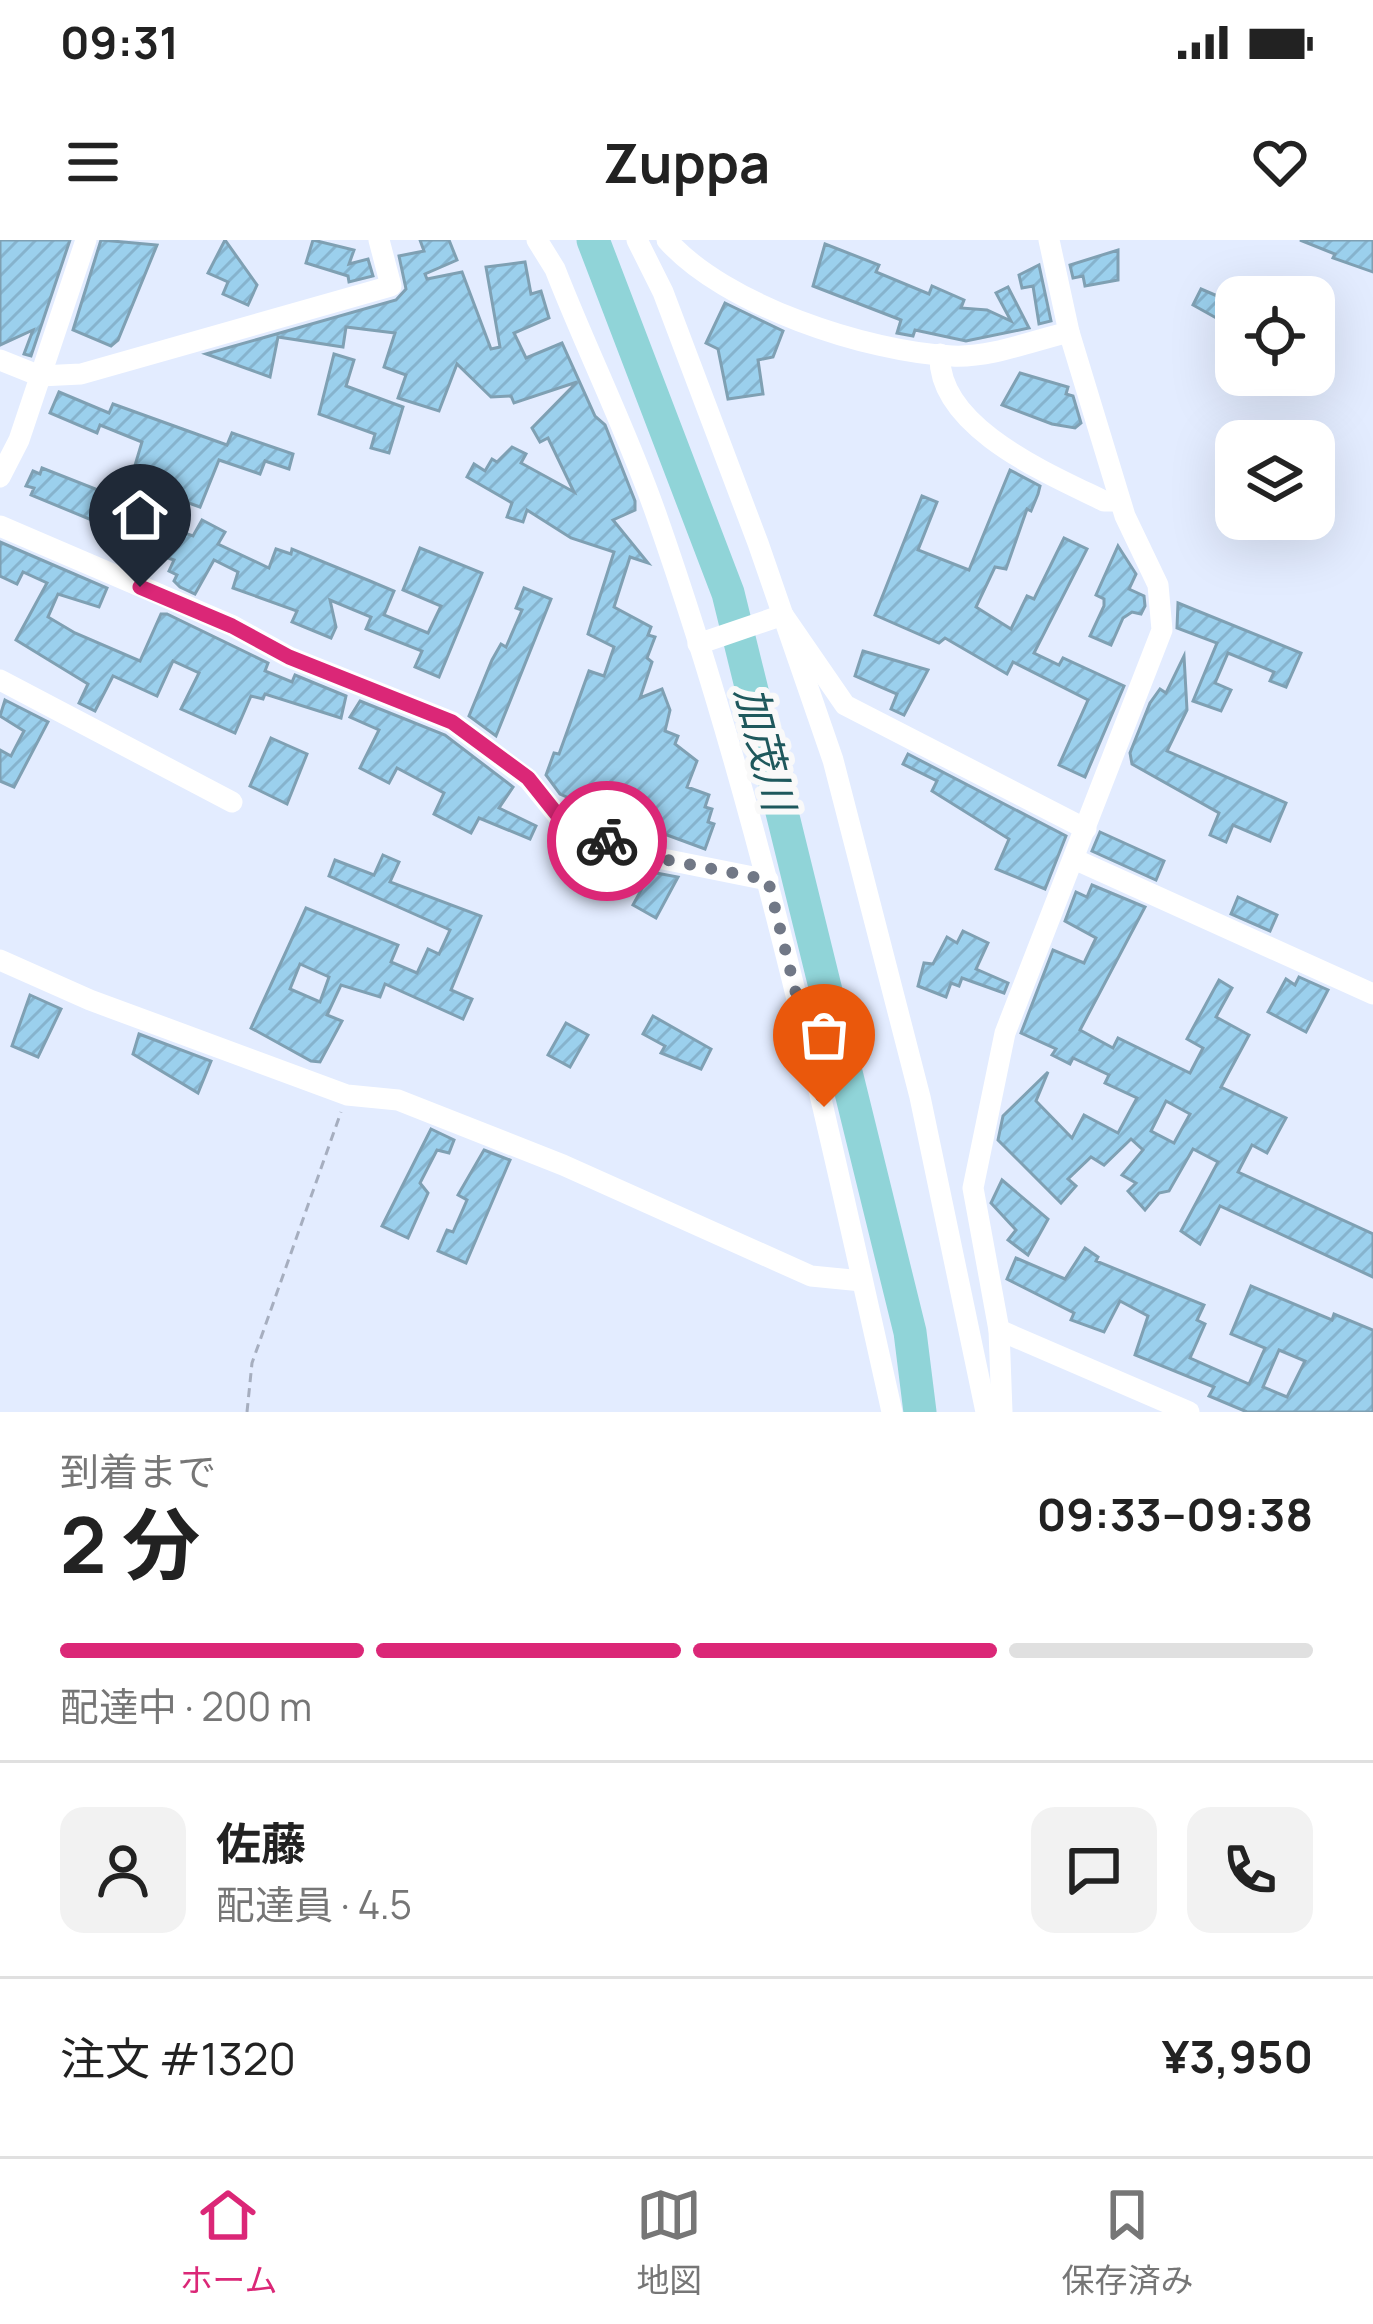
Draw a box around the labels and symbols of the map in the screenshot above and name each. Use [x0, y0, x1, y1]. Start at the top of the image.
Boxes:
pin [89, 464, 191, 587]
water label: 加茂川 [723, 680, 810, 820]
courier [547, 781, 667, 901]
pin [773, 984, 875, 1107]

